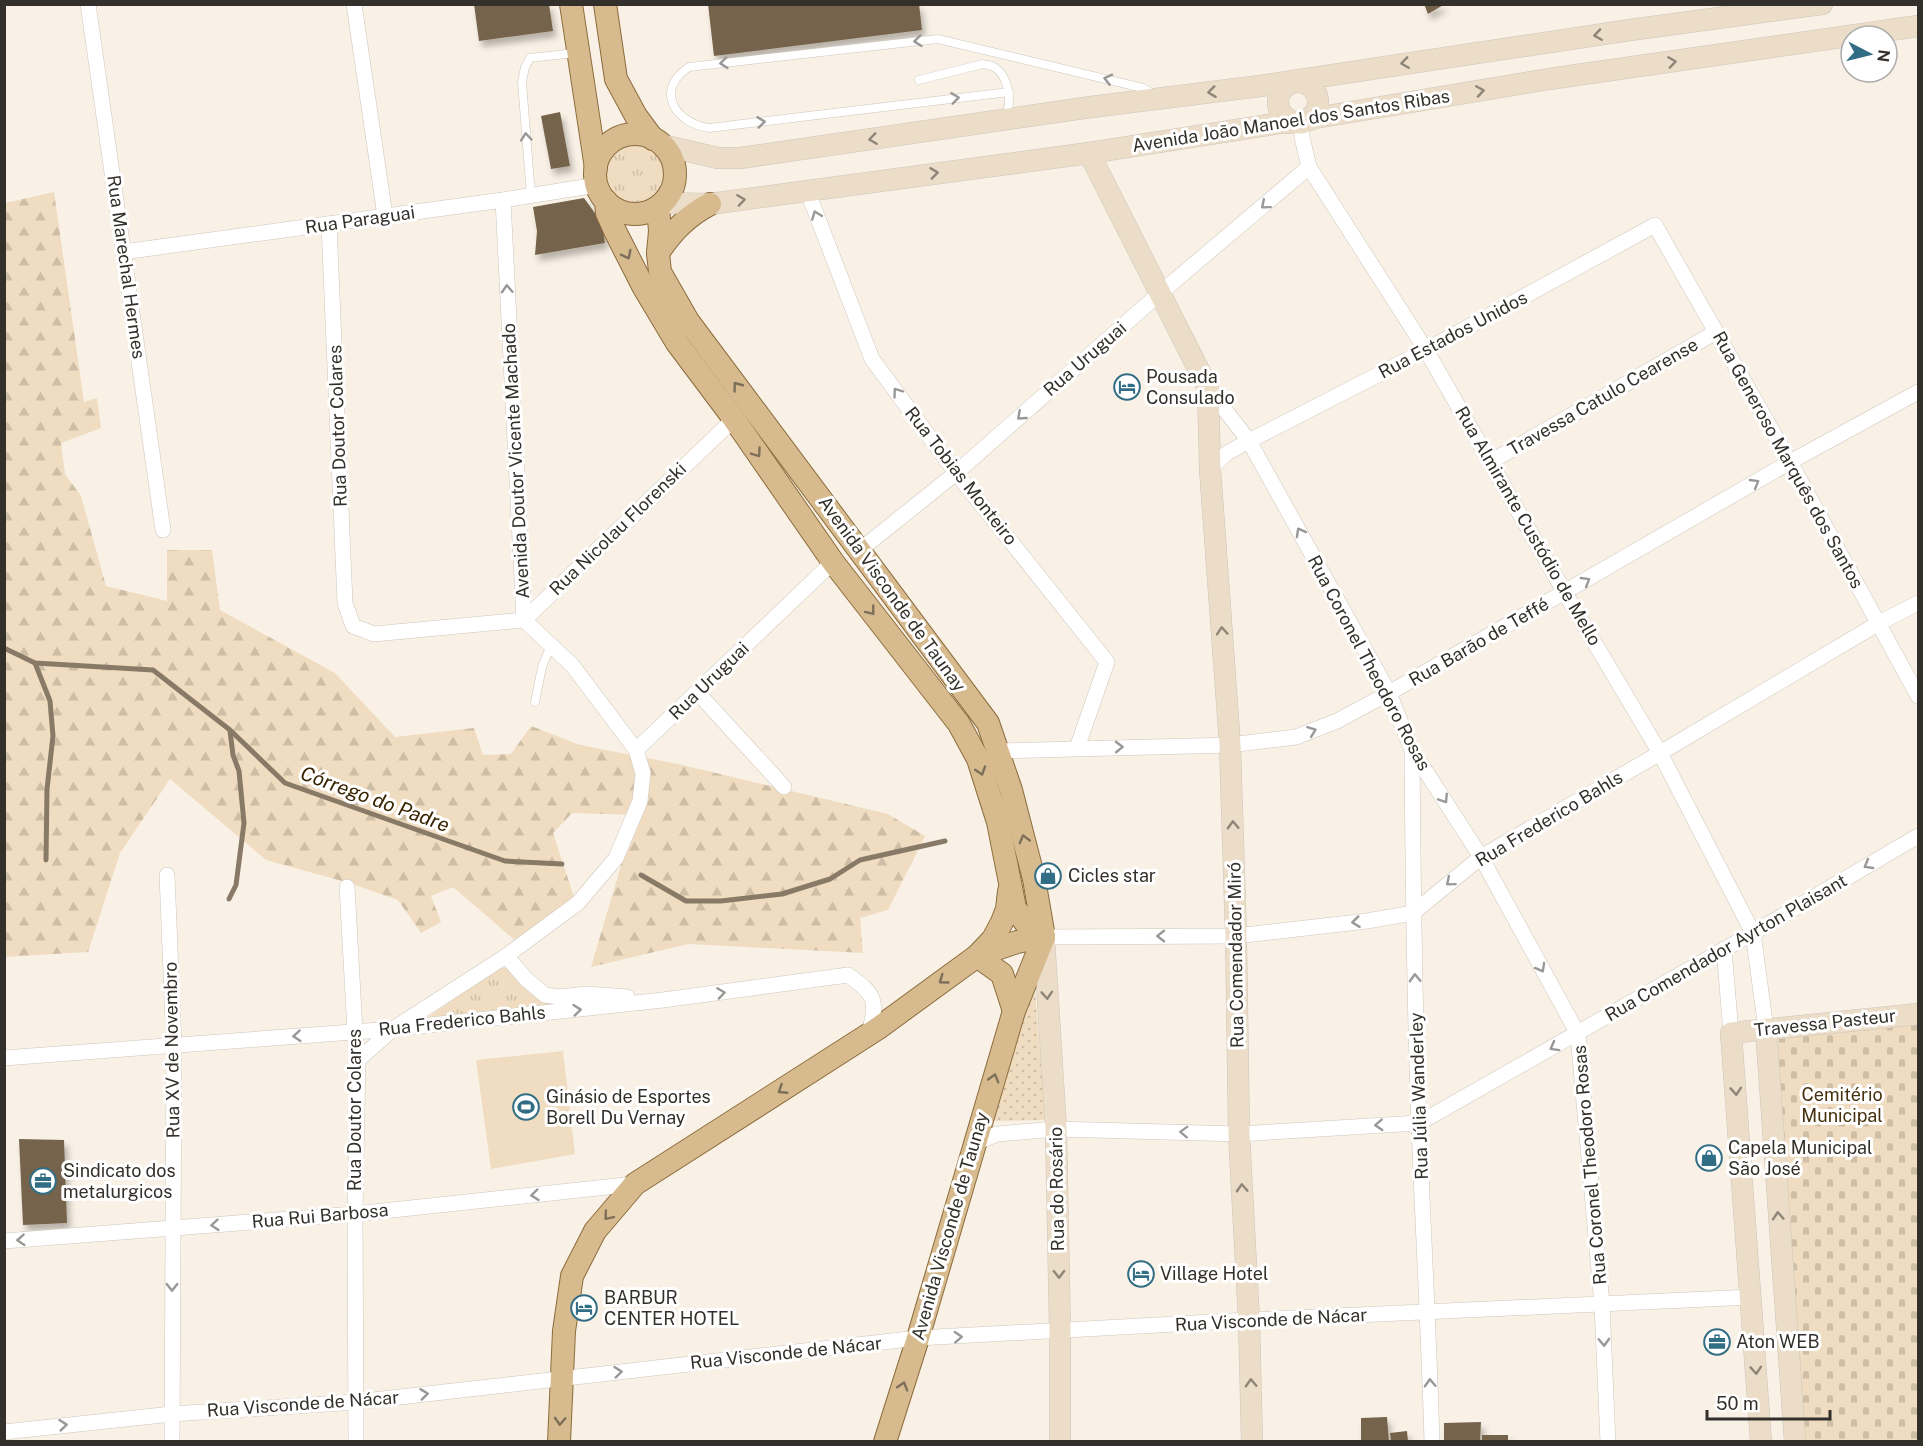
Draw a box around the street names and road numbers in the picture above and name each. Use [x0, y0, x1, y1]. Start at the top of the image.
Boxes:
street label: Avenida João Manoel dos Santos Ribas [1131, 85, 1451, 156]
street label: Rua Marechal Hermes [103, 174, 150, 360]
street label: Rua Paraguai [304, 201, 416, 238]
street label: Rua Estados Unidos [1375, 286, 1531, 383]
street label: Rua Uruguai [1039, 317, 1130, 400]
street label: Avenida Doutor Vicente Machado [498, 323, 533, 599]
street label: Rua Generoso Marquês dos Santos [1709, 328, 1868, 592]
street label: Travessa Catulo Cearense [1504, 334, 1701, 460]
street label: Rua Doutor Colares [324, 345, 351, 507]
street label: Rua Tobias Monteiro [901, 402, 1022, 549]
street label: Rua Almirante Custódio de Mello [1451, 402, 1606, 649]
street label: Rua Nicolau Florenski [545, 458, 690, 599]
street label: Avenida Visconde de Taunay [815, 492, 971, 696]
street label: Rua Coronel Theodoro Rosas [1304, 552, 1435, 774]
street label: Rua Barão de Teffé [1405, 593, 1552, 690]
street label: Rua Uruguai [664, 637, 753, 724]
street label: Rua Frederico Bahls [1471, 766, 1626, 871]
street label: Rua Comendador Miró [1223, 862, 1248, 1048]
street label: Rua Comendador Ayrton Plaisant [1601, 870, 1850, 1026]
street label: Rua XV de Novembro [159, 962, 184, 1138]
street label: Rua Frederico Bahls [377, 1001, 547, 1040]
street label: Travessa Pasteur [1753, 1005, 1897, 1040]
street label: Rua Júlia Wanderley [1405, 1012, 1432, 1180]
street label: Rua Doutor Colares [344, 1029, 365, 1191]
street label: Rua Coronel Theodoro Rosas [1569, 1044, 1610, 1286]
street label: Avenida Visconde de Taunay [907, 1109, 992, 1342]
street label: Rua do Rosário [1045, 1127, 1068, 1251]
street label: Rua Rui Barbosa [251, 1199, 389, 1232]
street label: Rua Visconde de Nácar [1174, 1304, 1368, 1335]
street label: Rua Visconde de Nácar [689, 1332, 883, 1373]
street label: Rua Visconde de Nácar [206, 1386, 400, 1421]

